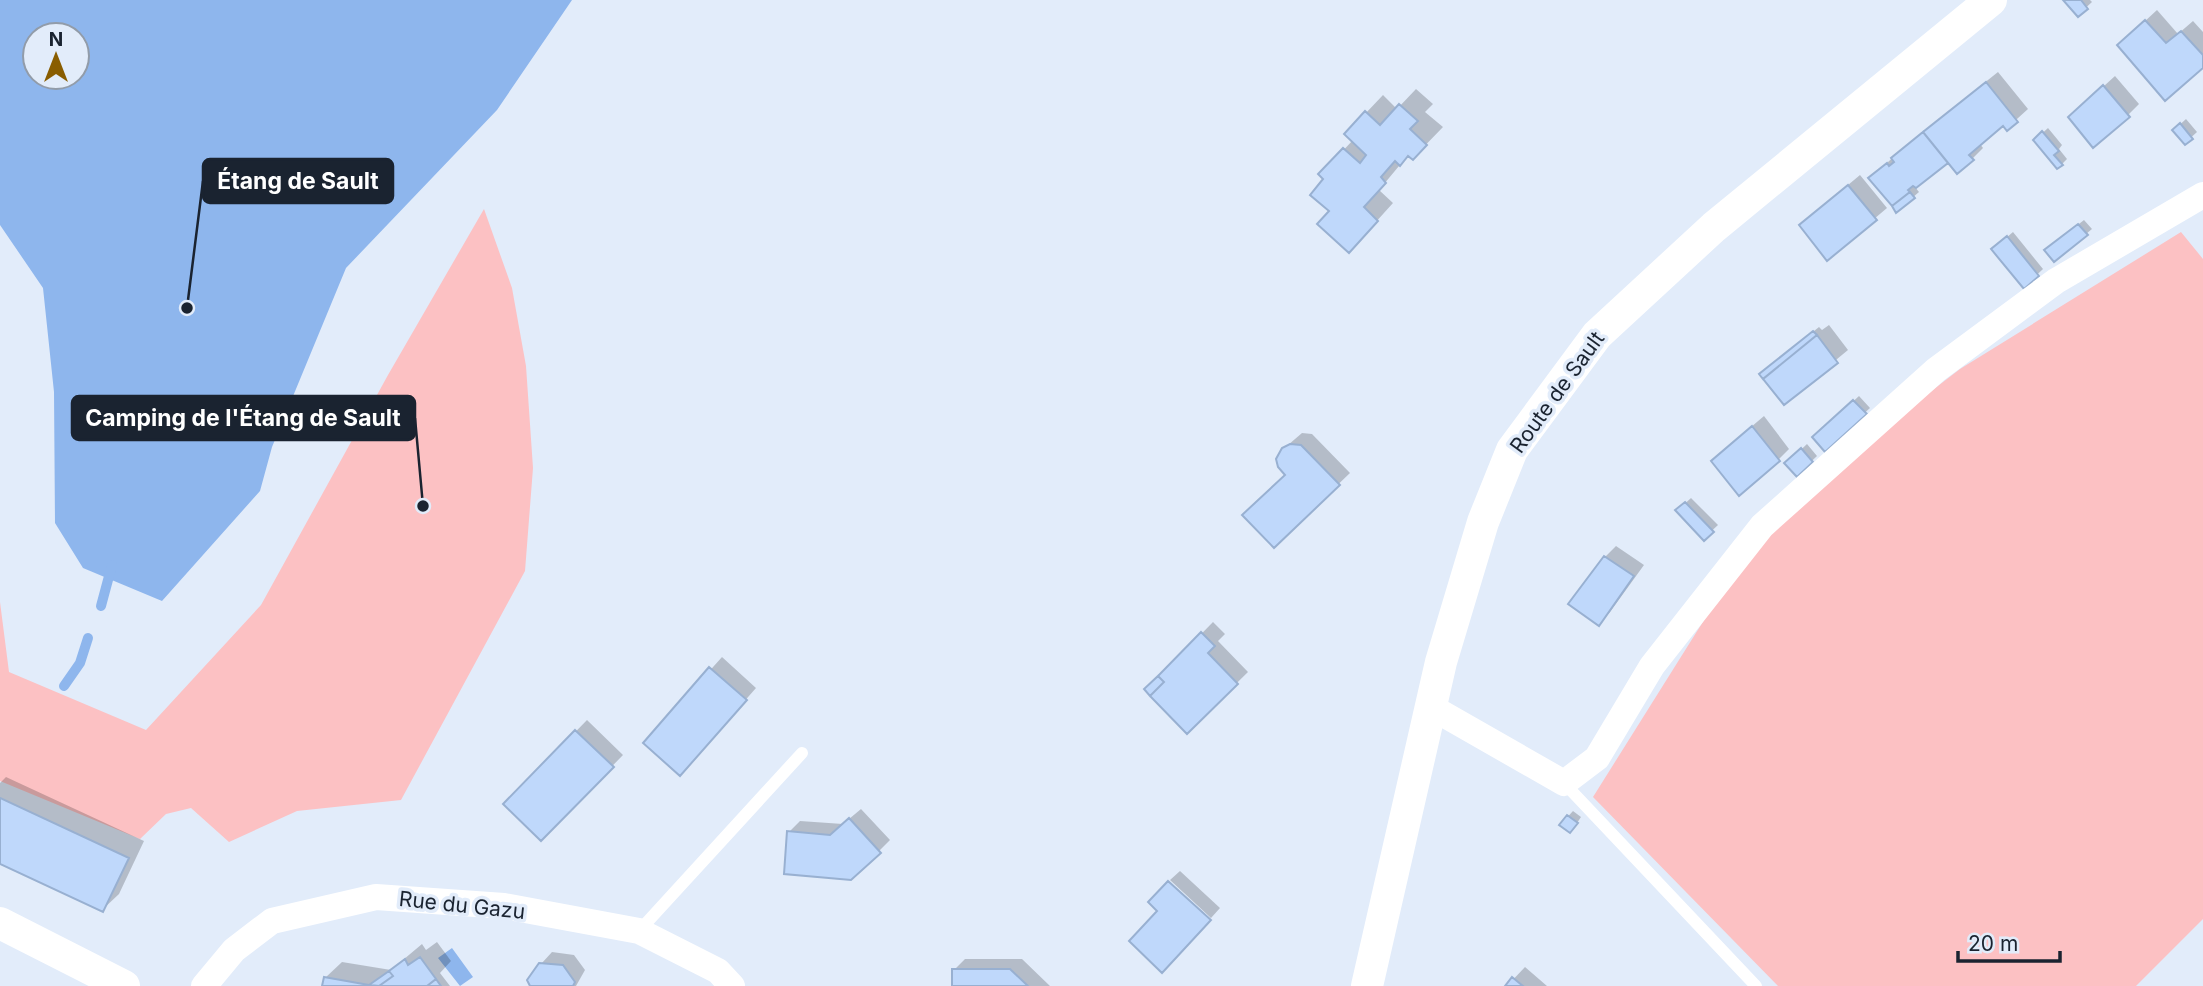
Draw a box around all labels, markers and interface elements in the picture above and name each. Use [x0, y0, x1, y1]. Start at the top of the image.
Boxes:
north arrow [21, 21, 91, 91]
text: N [49, 28, 63, 51]
callout: Étang de Sault [203, 159, 393, 203]
text: Étang de Sault [217, 167, 379, 195]
street label: Route de Sault [1505, 326, 1610, 458]
callout: Camping de l'Étang de Sault [72, 396, 415, 440]
text: Camping de l'Étang de Sault [85, 404, 401, 432]
street label: Rue du Gazu [398, 886, 526, 924]
scale bar [1958, 920, 2060, 964]
text: 20 m [1968, 931, 2018, 956]

